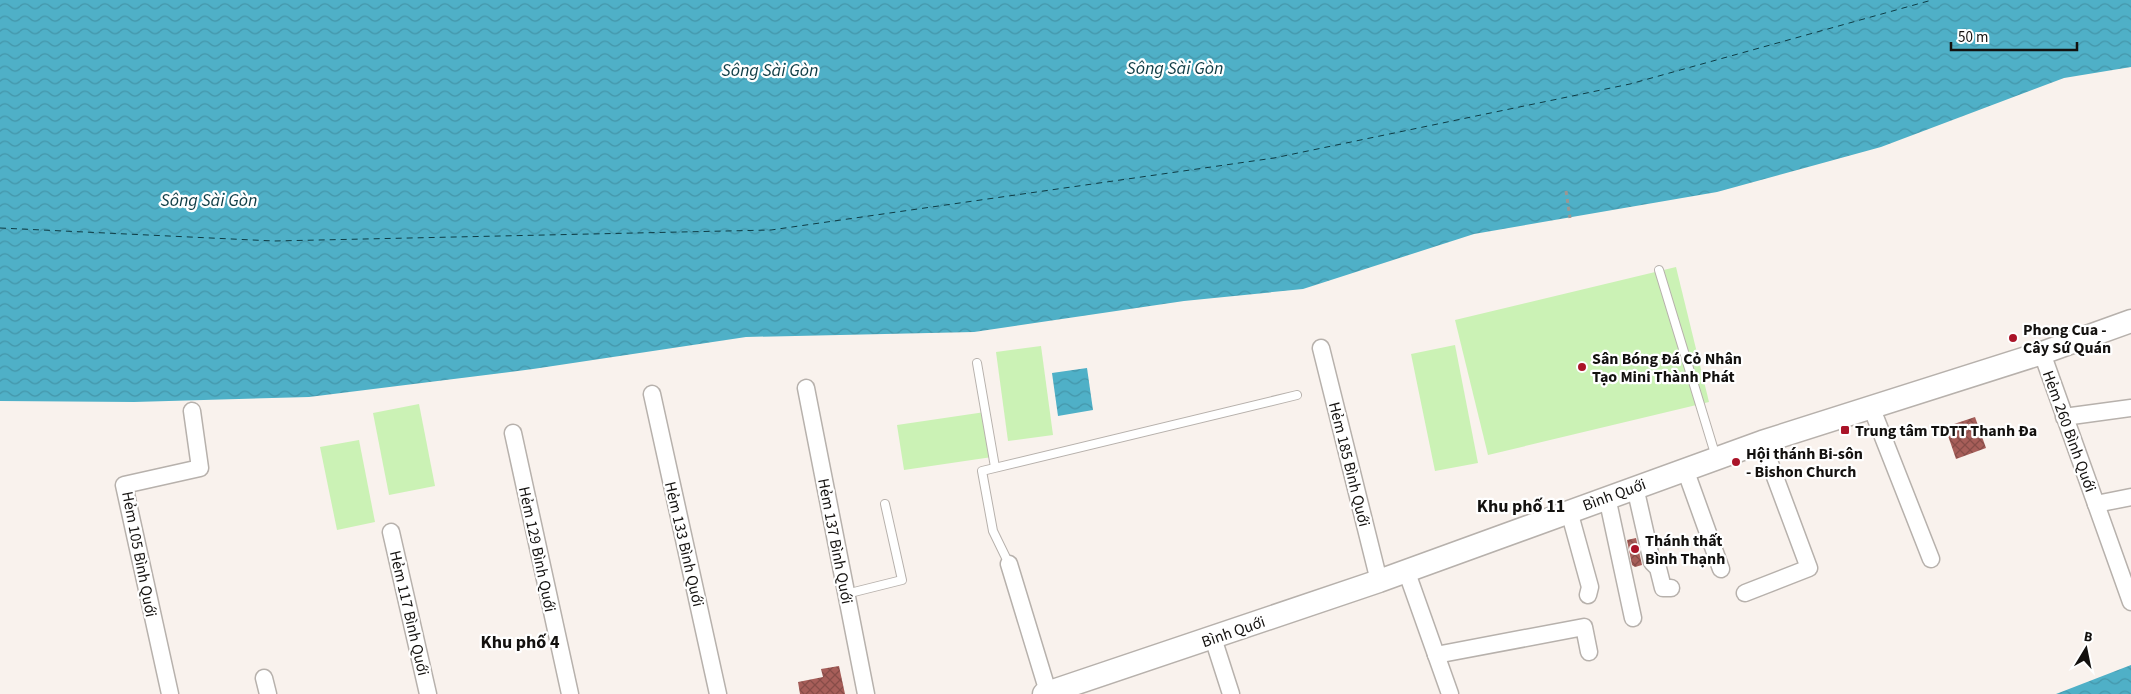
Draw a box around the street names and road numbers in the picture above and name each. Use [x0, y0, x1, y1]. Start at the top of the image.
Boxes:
street label: Hẻm 260 Bình Quới [2037, 368, 2101, 495]
street label: Hẻm 185 Bình Quới [1323, 400, 1375, 529]
street label: Bình Quới [1580, 473, 1649, 517]
street label: Hẻm 137 Bình Quới [812, 476, 858, 606]
street label: Hẻm 133 Bình Quới [659, 479, 709, 609]
street label: Hẻm 129 Bình Quới [513, 484, 561, 614]
street label: Hẻm 105 Bình Quới [116, 489, 162, 619]
street label: Hẻm 117 Bình Quới [384, 548, 434, 678]
street label: Bình Quới [1199, 611, 1268, 653]

